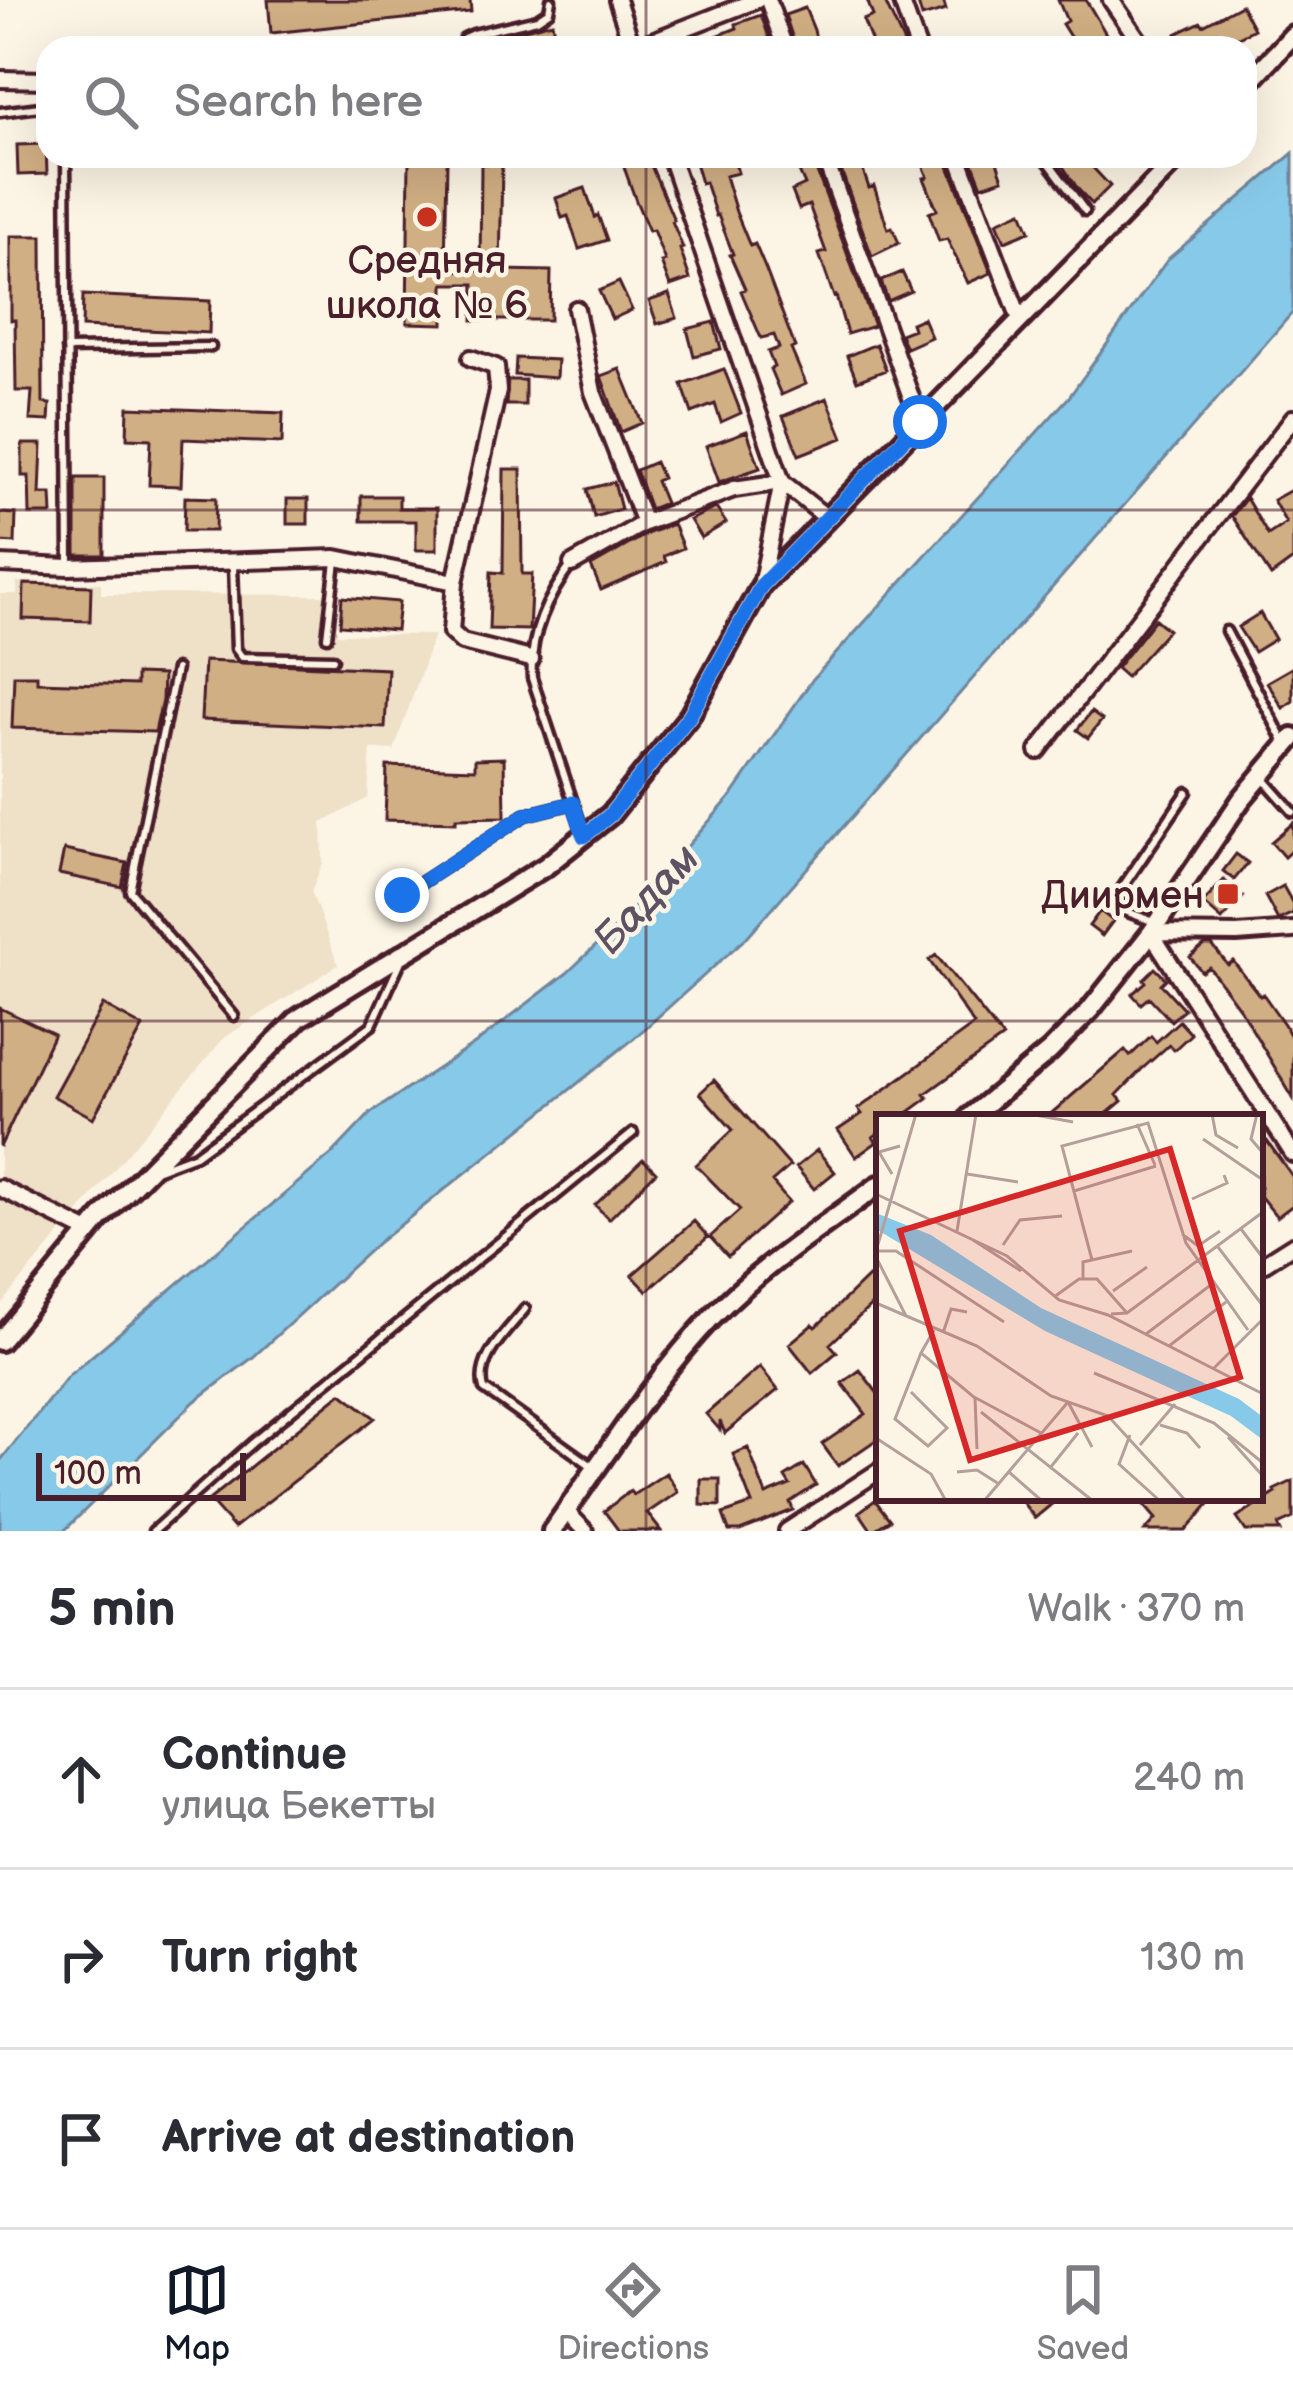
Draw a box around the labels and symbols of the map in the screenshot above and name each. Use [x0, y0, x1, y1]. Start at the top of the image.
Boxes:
marker: Средняя школа № 6 [414, 204, 440, 230]
place label: Средняя школа № 6 [326, 238, 528, 330]
route start [893, 395, 947, 449]
water label: Бадам [583, 834, 711, 965]
route end [375, 868, 429, 922]
place label: Диирмен [1041, 873, 1204, 920]
marker: Диирмен [1215, 881, 1241, 907]
inset map [876, 1114, 1263, 1501]
scale bar [36, 1447, 246, 1500]

